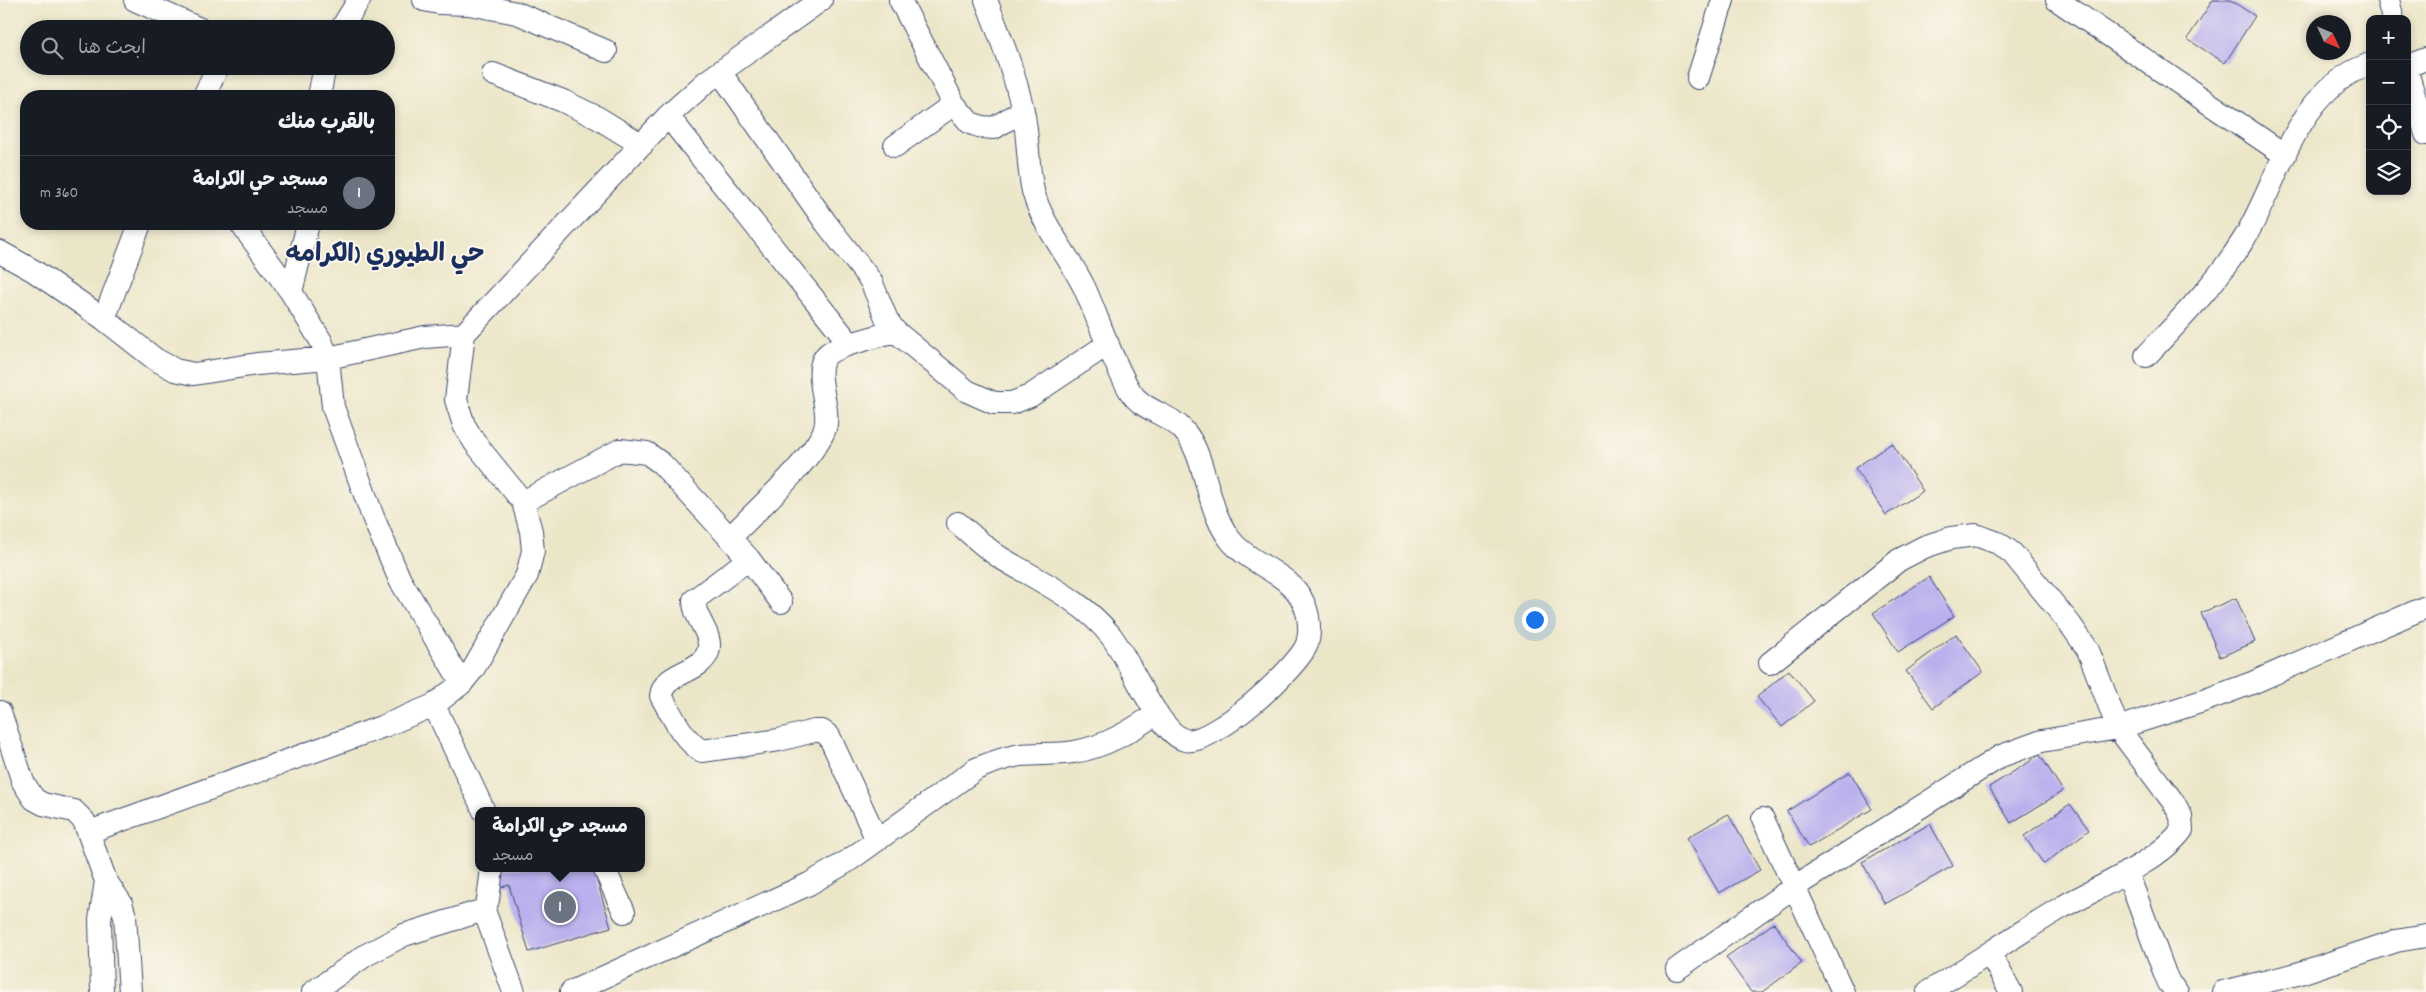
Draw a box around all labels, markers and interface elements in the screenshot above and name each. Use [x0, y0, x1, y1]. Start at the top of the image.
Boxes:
north arrow [2306, 15, 2351, 60]
map controls [2366, 15, 2411, 195]
button: + [2366, 15, 2411, 60]
search box [20, 20, 395, 75]
icon: search [38, 34, 66, 62]
text: ابحث هنا [78, 36, 146, 63]
button: − [2366, 60, 2411, 105]
button: locate [2366, 105, 2411, 150]
text: بالقرب منك [278, 109, 375, 139]
button: layers [2366, 150, 2411, 195]
text: مسجد حي الكرامة [193, 168, 328, 195]
text: 360 m [40, 182, 78, 205]
text: 1 [357, 182, 361, 205]
text: مسجد [287, 198, 328, 221]
district label: حي الطيوري (الكرامه [286, 238, 484, 275]
your location [1522, 607, 1548, 633]
popup [475, 807, 645, 872]
text: مسجد حي الكرامة [492, 815, 628, 842]
text: مسجد [492, 845, 533, 868]
pin: 1 [544, 888, 576, 926]

